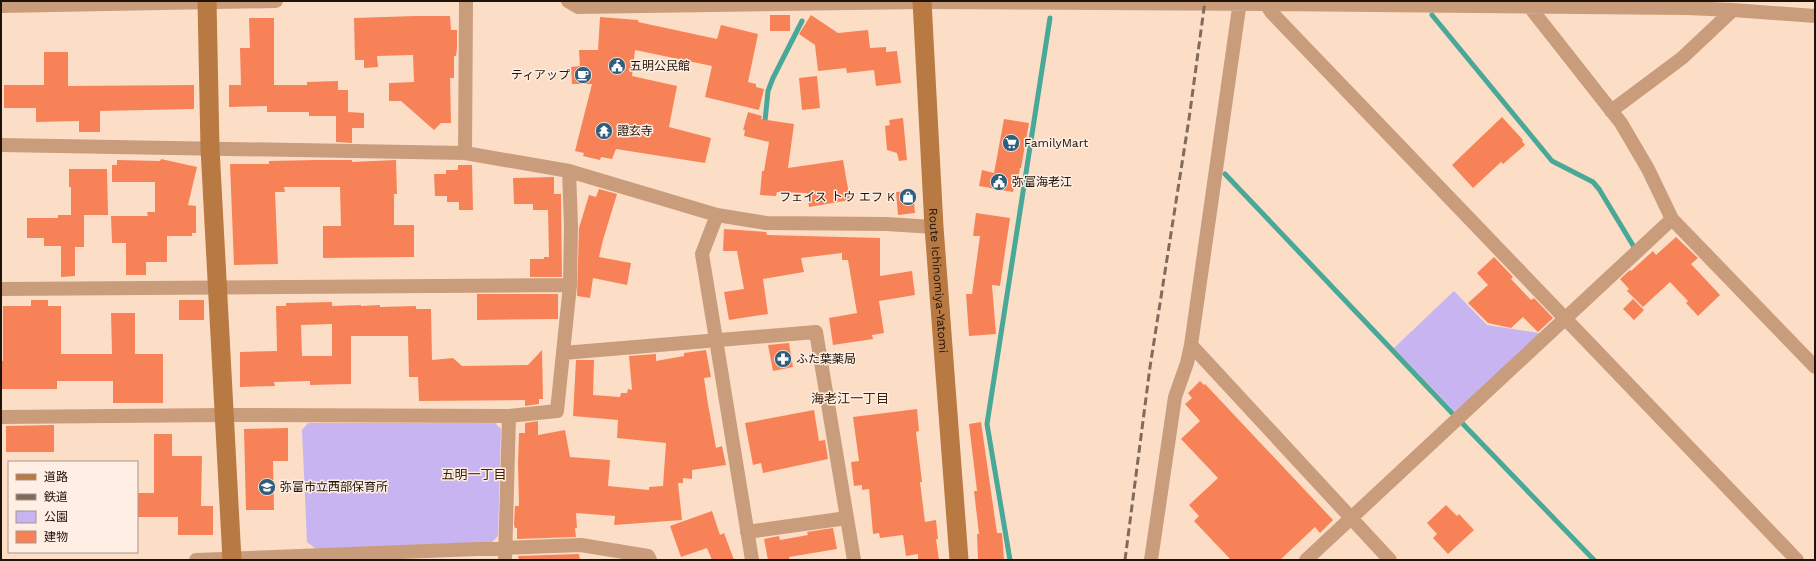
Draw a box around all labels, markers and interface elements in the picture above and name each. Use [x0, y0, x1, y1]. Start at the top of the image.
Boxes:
public building icon: 五明公民館 [607, 56, 627, 76]
place label: 五明公民館 [630, 59, 690, 73]
cafe icon: ティアップ [573, 65, 593, 85]
place label: ティアップ [511, 68, 570, 82]
temple icon: 證玄寺 [594, 121, 614, 141]
place label: 證玄寺 [617, 124, 653, 138]
supermarket icon: FamilyMart [1001, 133, 1021, 153]
place label: FamilyMart [1024, 136, 1088, 150]
public building icon: 弥富海老江 [989, 172, 1009, 192]
place label: 弥富海老江 [1012, 175, 1072, 189]
shop icon: フェイス トウ エフ K [898, 187, 918, 207]
place label: フェイス トウ エフ K [779, 190, 895, 204]
street label: Route Ichinomiya-Yatomi [926, 208, 950, 354]
pharmacy icon: ふた葉薬局 [773, 349, 793, 369]
place label: ふた葉薬局 [796, 352, 856, 366]
district label: 海老江一丁目 [811, 391, 889, 406]
legend [8, 461, 138, 553]
district label: 五明一丁目 [441, 467, 507, 482]
text: 道路 [44, 470, 68, 484]
school or university icon: 弥富市立西部保育所 [257, 477, 277, 497]
place label: 弥富市立西部保育所 [280, 480, 388, 494]
text: 鉄道 [44, 490, 68, 504]
text: 公園 [44, 510, 68, 524]
text: 建物 [44, 530, 68, 544]

